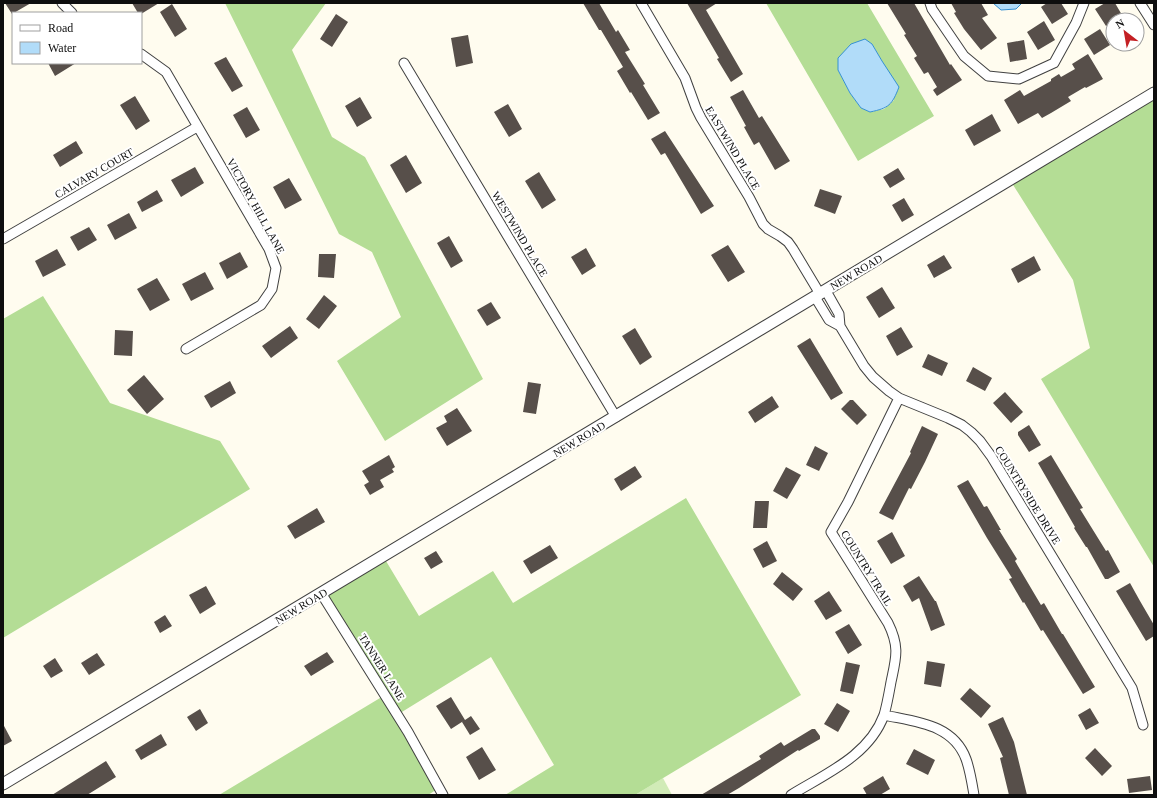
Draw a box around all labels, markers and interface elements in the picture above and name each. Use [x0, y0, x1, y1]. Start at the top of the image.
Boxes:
legend [12, 12, 142, 64]
north arrow [1105, 12, 1145, 52]
text: N [1113, 16, 1126, 31]
text: Road [48, 21, 73, 35]
text: Water [48, 41, 76, 55]
street label: EASTWIND PLACE [703, 104, 763, 192]
street label: CALVARY COURT [52, 145, 136, 200]
street label: VICTORY HILL LANE [225, 156, 287, 256]
street label: WESTWIND PLACE [490, 189, 550, 279]
street label: NEW ROAD [828, 252, 884, 292]
street label: NEW ROAD [551, 419, 607, 459]
street label: COUNTRYSIDE DRIVE [993, 444, 1063, 546]
street label: COUNTRY TRAIL [839, 528, 895, 608]
street label: NEW ROAD [273, 586, 329, 626]
street label: TANNER LANE [357, 632, 407, 703]

